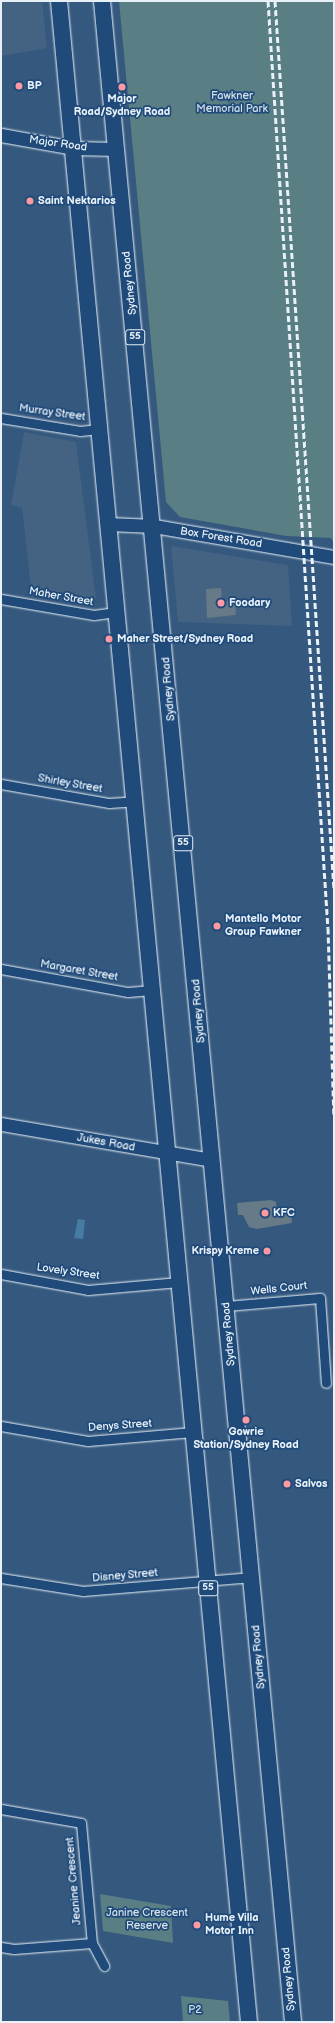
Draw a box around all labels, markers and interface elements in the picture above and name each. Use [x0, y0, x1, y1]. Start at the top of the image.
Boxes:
place label: BP [27, 79, 42, 93]
marker: BP [14, 81, 24, 91]
marker: Major Road/Sydney Road [117, 82, 127, 92]
park label: Fawkner Memorial Park [196, 90, 268, 116]
place label: Major Road/Sydney Road [74, 93, 170, 119]
street label: Major Road [28, 133, 88, 155]
place label: Saint Nektarios [38, 194, 116, 208]
marker: Saint Nektarios [25, 196, 35, 206]
street label: Sydney Road [120, 250, 140, 316]
road number: 55 [125, 329, 145, 345]
street label: Murray Street [18, 402, 86, 424]
street label: Box Forest Road [179, 525, 263, 551]
street label: Maher Street [28, 585, 94, 609]
place label: Foodary [229, 596, 270, 610]
marker: Foodary [216, 598, 226, 608]
place label: Maher Street/Sydney Road [117, 632, 254, 646]
marker: Maher Street/Sydney Road [104, 634, 114, 644]
street label: Sydney Road [160, 656, 178, 722]
street label: Shirley Street [36, 772, 104, 796]
road number: 55 [173, 835, 193, 851]
place label: Mantello Motor Group Fawkner [225, 913, 301, 939]
marker: Mantello Motor Group Fawkner [212, 921, 222, 931]
street label: Margaret Street [39, 958, 119, 984]
street label: Sydney Road [190, 978, 208, 1044]
street label: Jukes Road [76, 1131, 136, 1155]
place label: KFC [273, 1206, 295, 1220]
marker: KFC [260, 1208, 270, 1218]
place label: Krispy Kreme [191, 1244, 259, 1258]
marker: Krispy Kreme [262, 1246, 272, 1256]
street label: Lovely Street [35, 1261, 101, 1283]
street label: Wells Court [250, 1279, 308, 1299]
street label: Sydney Road [220, 1301, 238, 1367]
marker: Gowrie Station/Sydney Road [241, 1415, 251, 1425]
street label: Denys Street [88, 1417, 152, 1435]
place label: Gowrie Station/Sydney Road [193, 1426, 299, 1452]
place label: Salvos [295, 1477, 327, 1491]
marker: Salvos [282, 1479, 292, 1489]
street label: Disney Street [91, 1567, 159, 1585]
road number: 55 [198, 1580, 218, 1596]
street label: Sydney Road [250, 1624, 268, 1690]
street label: Jeanine Crescent [64, 1836, 84, 1926]
park label: Janine Crescent Reserve [106, 1907, 188, 1933]
place label: Hume Villa Motor Inn [205, 1912, 259, 1938]
marker: Hume Villa Motor Inn [192, 1920, 202, 1930]
street label: Sydney Road [280, 1946, 298, 2012]
park label: P2 [188, 2003, 202, 2017]

